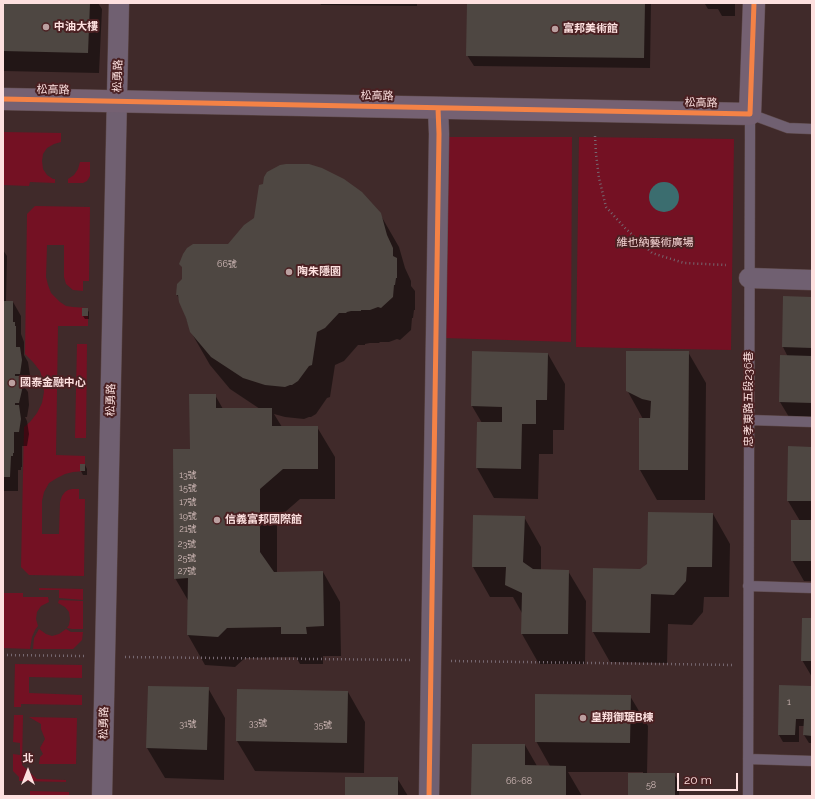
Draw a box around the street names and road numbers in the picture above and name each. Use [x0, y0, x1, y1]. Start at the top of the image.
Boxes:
street label: 松勇路 [111, 59, 125, 93]
street label: 松高路 [36, 83, 70, 97]
street label: 松高路 [360, 89, 394, 103]
street label: 松高路 [684, 96, 718, 110]
street label: 忠孝東路五段236巷 [742, 351, 756, 447]
street label: 松勇路 [104, 383, 118, 417]
street label: 松勇路 [97, 706, 111, 740]

